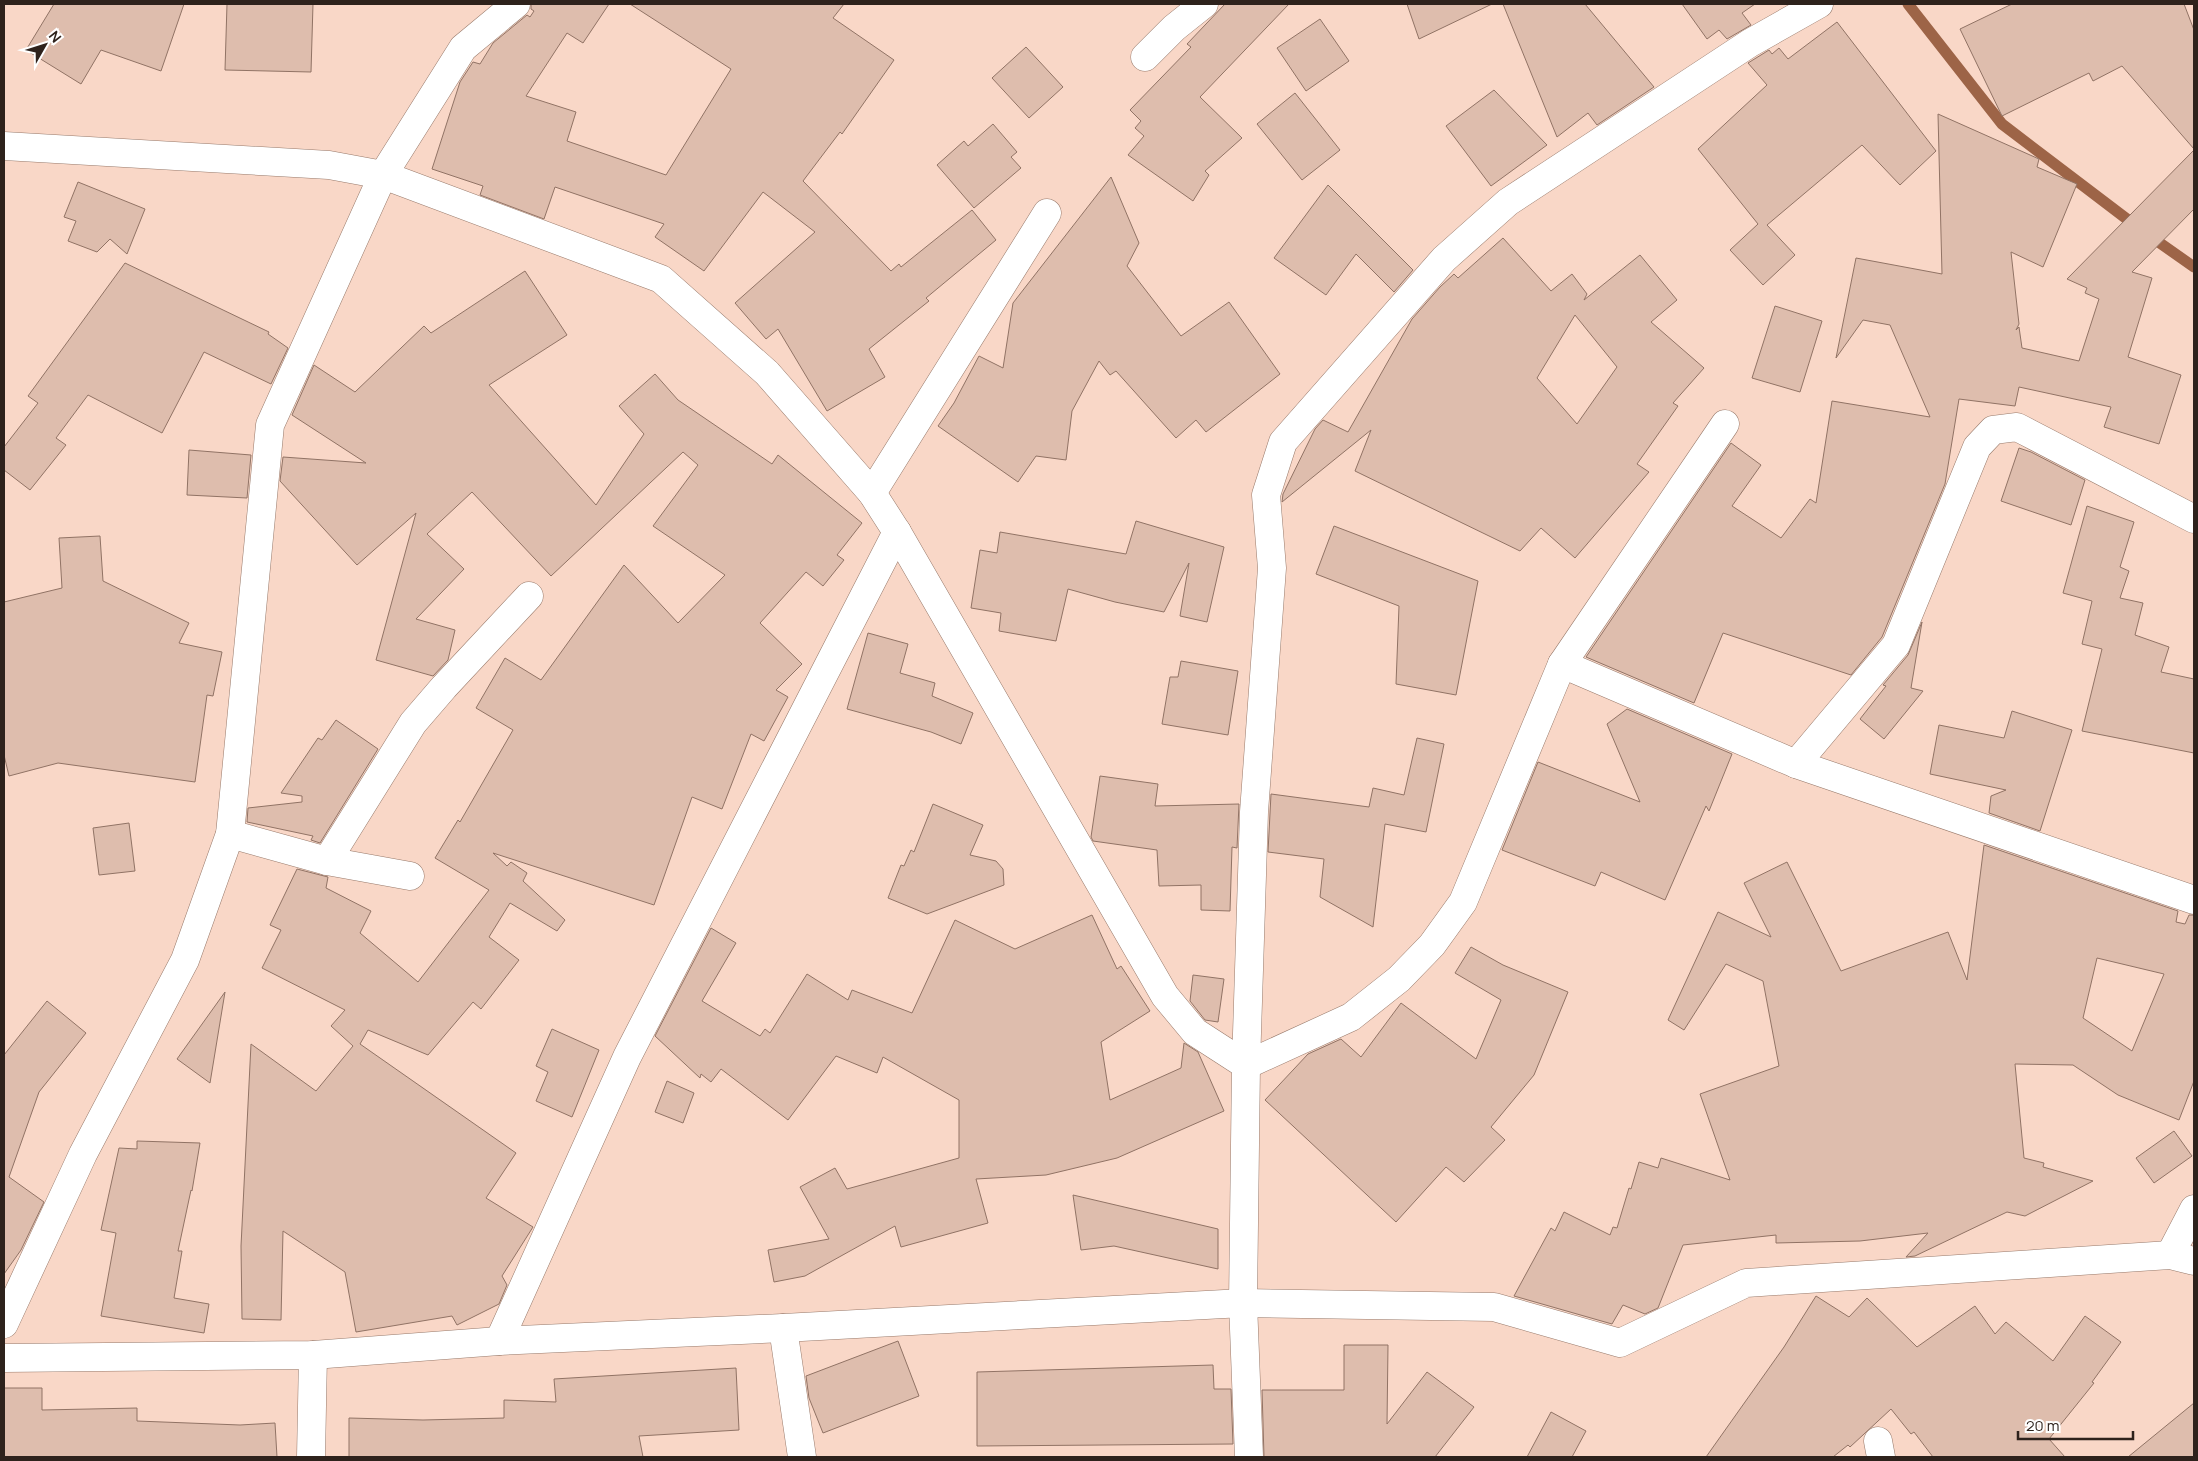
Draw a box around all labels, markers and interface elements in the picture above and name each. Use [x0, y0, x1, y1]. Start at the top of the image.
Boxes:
north arrow [20, 20, 70, 70]
text: N [45, 27, 66, 46]
scale bar [2018, 1408, 2133, 1440]
text: 20 m [2026, 1415, 2059, 1436]

